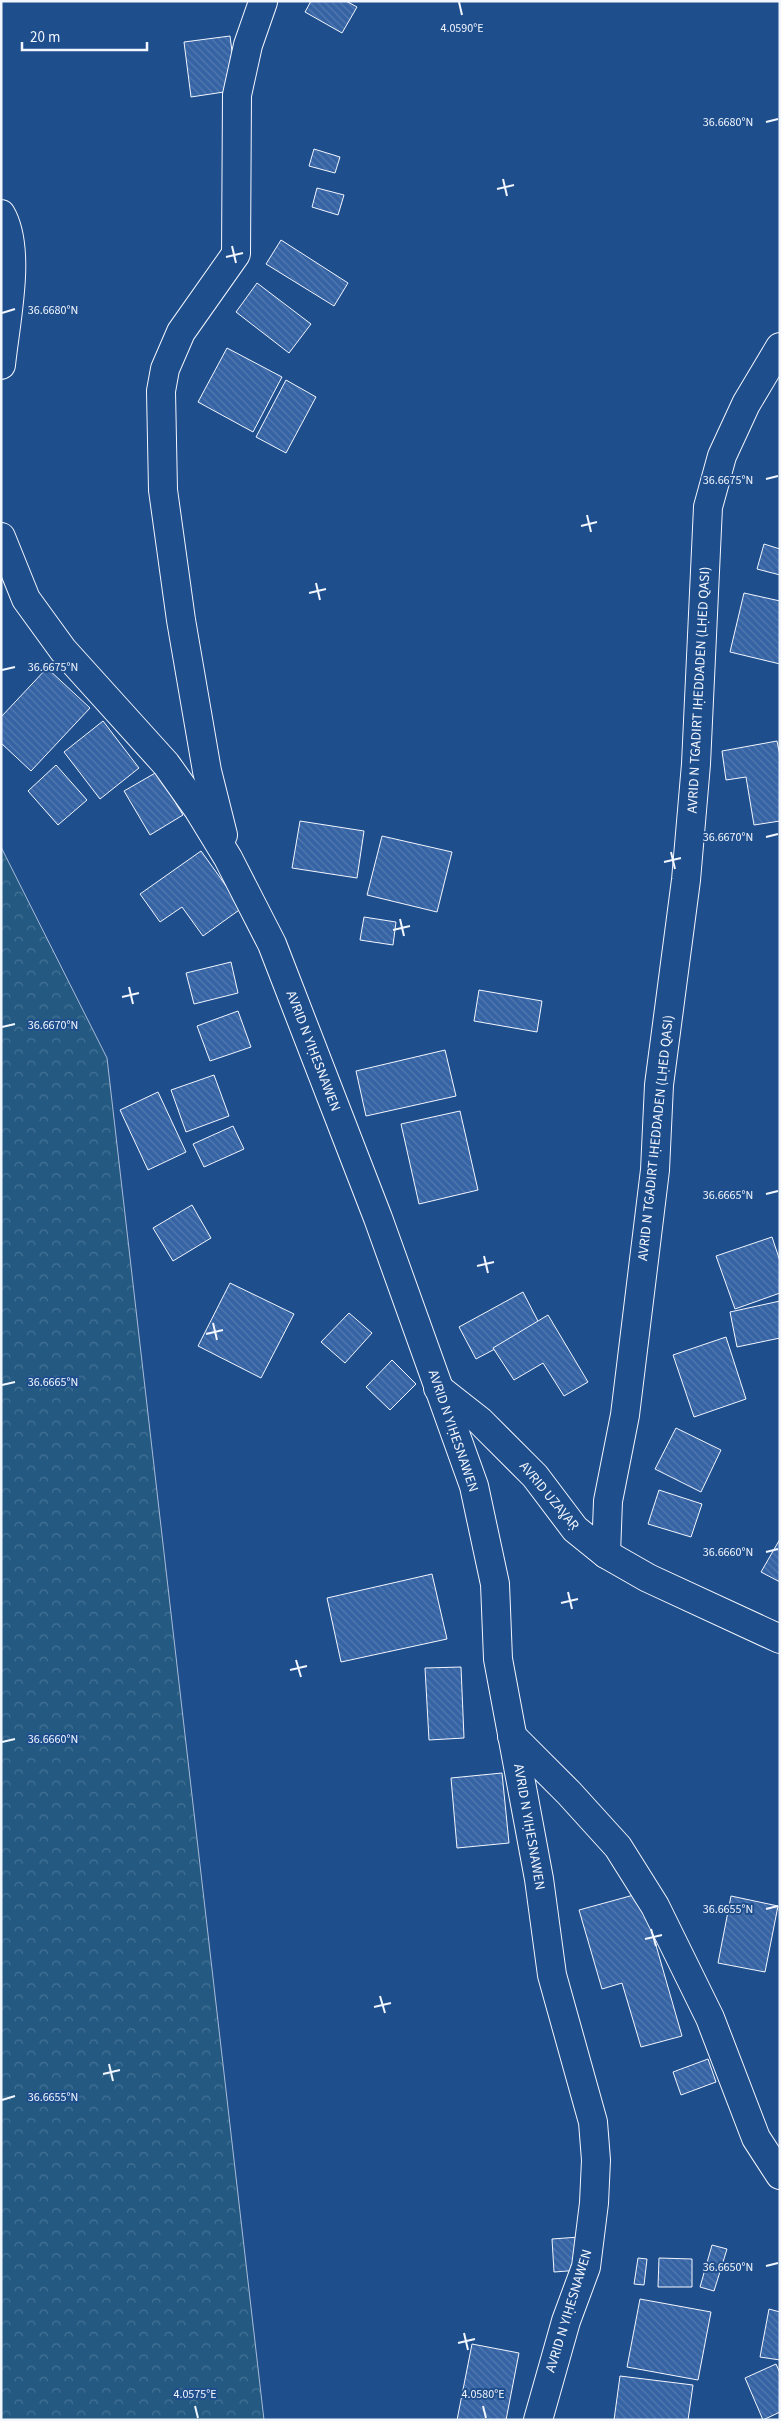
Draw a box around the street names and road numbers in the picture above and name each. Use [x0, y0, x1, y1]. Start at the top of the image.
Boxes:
street label: AVRID N TGADIRT IḤEDDADEN (LḤED QASI) [683, 566, 715, 814]
street label: AVRID N YIḤESNAWEN [281, 988, 345, 1114]
street label: AVRID N TGADIRT IḤEDDADEN (LḤED QASI) [633, 1014, 679, 1262]
street label: AVRID N YIḤESNAWEN [423, 1367, 483, 1495]
street label: AVRID UZAƔAṚ [514, 1457, 584, 1535]
street label: AVRID N YIḤESNAWEN [508, 1762, 550, 1892]
street label: AVRID N YIḤESNAWEN [541, 2247, 597, 2375]

